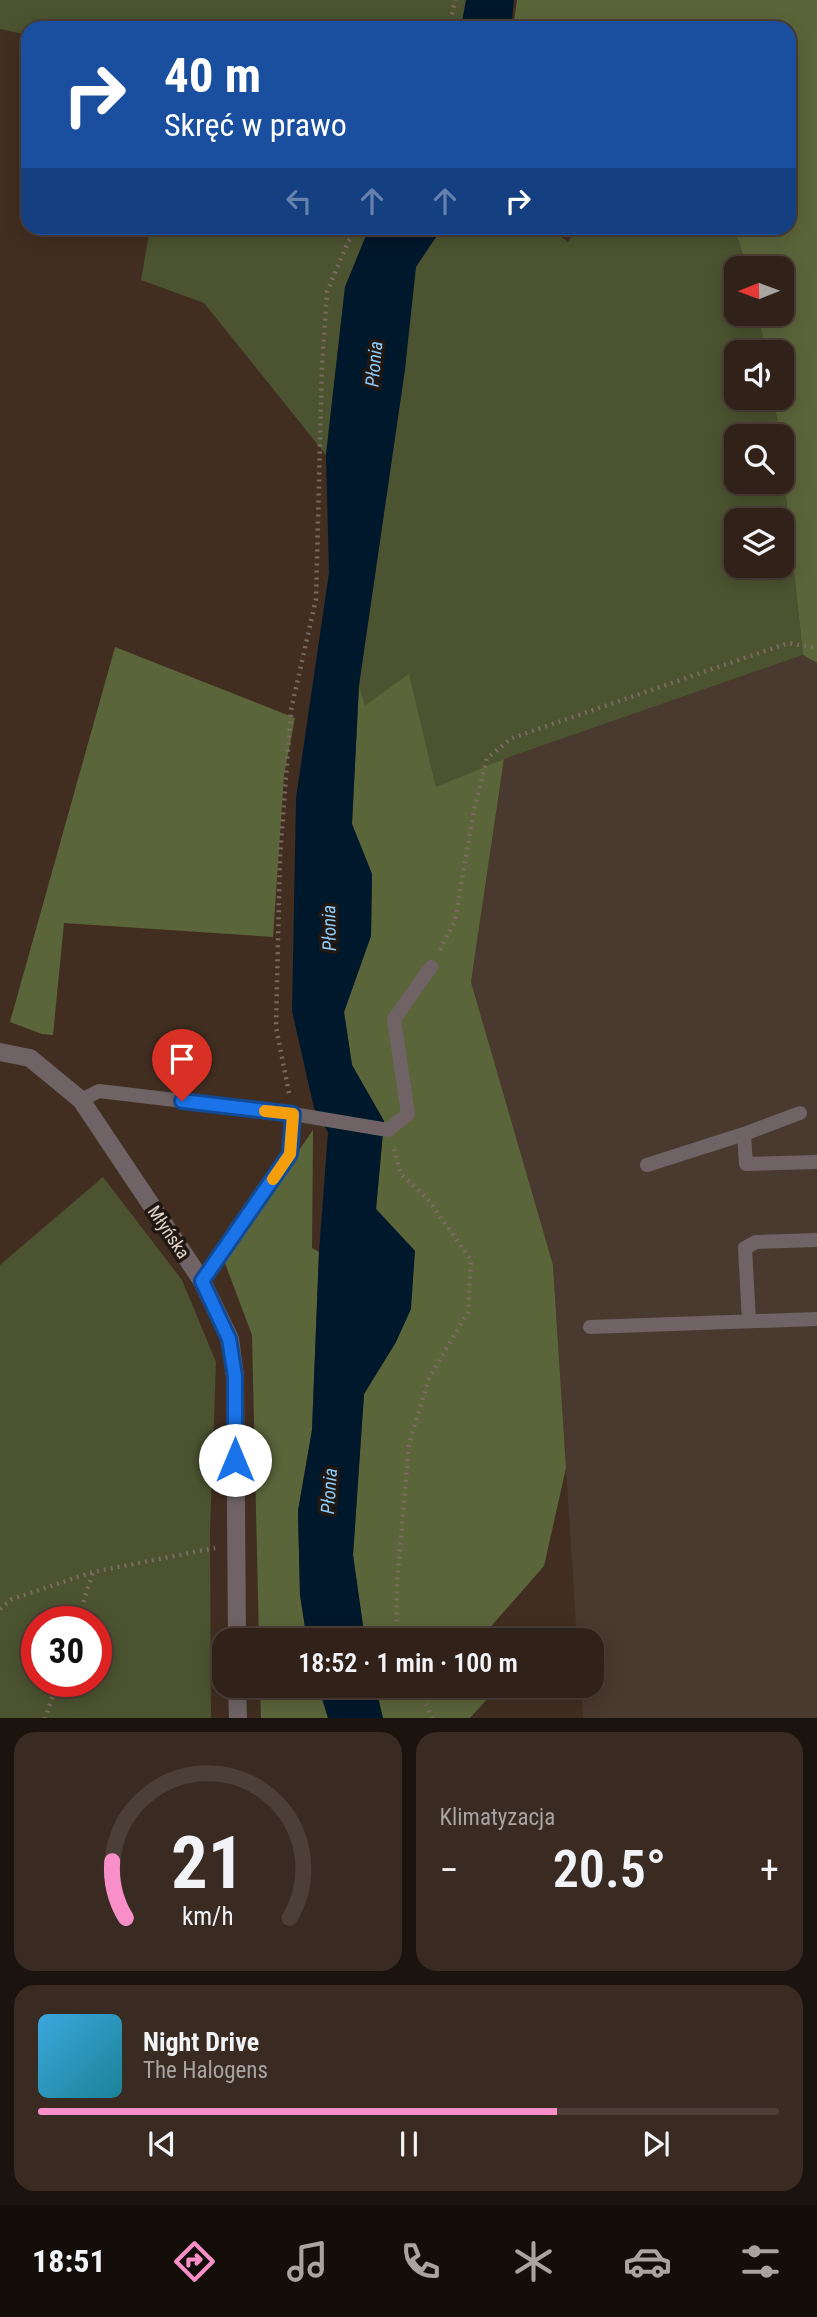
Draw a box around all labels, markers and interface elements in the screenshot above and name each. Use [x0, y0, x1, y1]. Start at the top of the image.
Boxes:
text: 40 m [164, 47, 261, 104]
icon: right [49, 49, 140, 140]
text: Skręć w prawo [164, 106, 347, 144]
icon: left [280, 182, 318, 220]
icon: ahead [353, 182, 391, 220]
icon: ahead [426, 182, 464, 220]
icon: right [499, 182, 537, 220]
north arrow [724, 256, 794, 326]
map controls [724, 256, 794, 578]
water label: Płonia [361, 340, 387, 388]
button: sound [724, 340, 794, 410]
button: search [724, 424, 794, 494]
button: layers [724, 508, 794, 578]
water label: Płonia [317, 905, 341, 951]
pin [152, 1029, 212, 1101]
icon: arrive [163, 1040, 201, 1078]
street label: Młyńska [144, 1202, 194, 1262]
position arrow [198, 1423, 272, 1497]
water label: Płonia [316, 1467, 342, 1515]
speed limit sign: 30 [21, 1606, 112, 1697]
text: 18:52 · 1 min · 100 m [298, 1648, 518, 1678]
text: Klimatyzacja [440, 1804, 555, 1831]
text: 21 [171, 1820, 245, 1906]
text: 20.5° [553, 1839, 666, 1900]
text: − [440, 1848, 459, 1892]
text: + [760, 1848, 779, 1892]
text: km/h [182, 1901, 233, 1930]
text: Night Drive [143, 2027, 259, 2057]
text: The Halogens [143, 2057, 268, 2084]
icon: previous [143, 2125, 181, 2163]
icon: pause [390, 2125, 428, 2163]
icon: next [637, 2125, 675, 2163]
icon: directions [170, 2237, 219, 2286]
icon: music [283, 2237, 332, 2286]
icon: phone [396, 2237, 445, 2286]
icon: climate [509, 2237, 558, 2286]
icon: car [623, 2237, 672, 2286]
icon: filters [736, 2237, 785, 2286]
text: 18:51 [32, 2242, 106, 2280]

